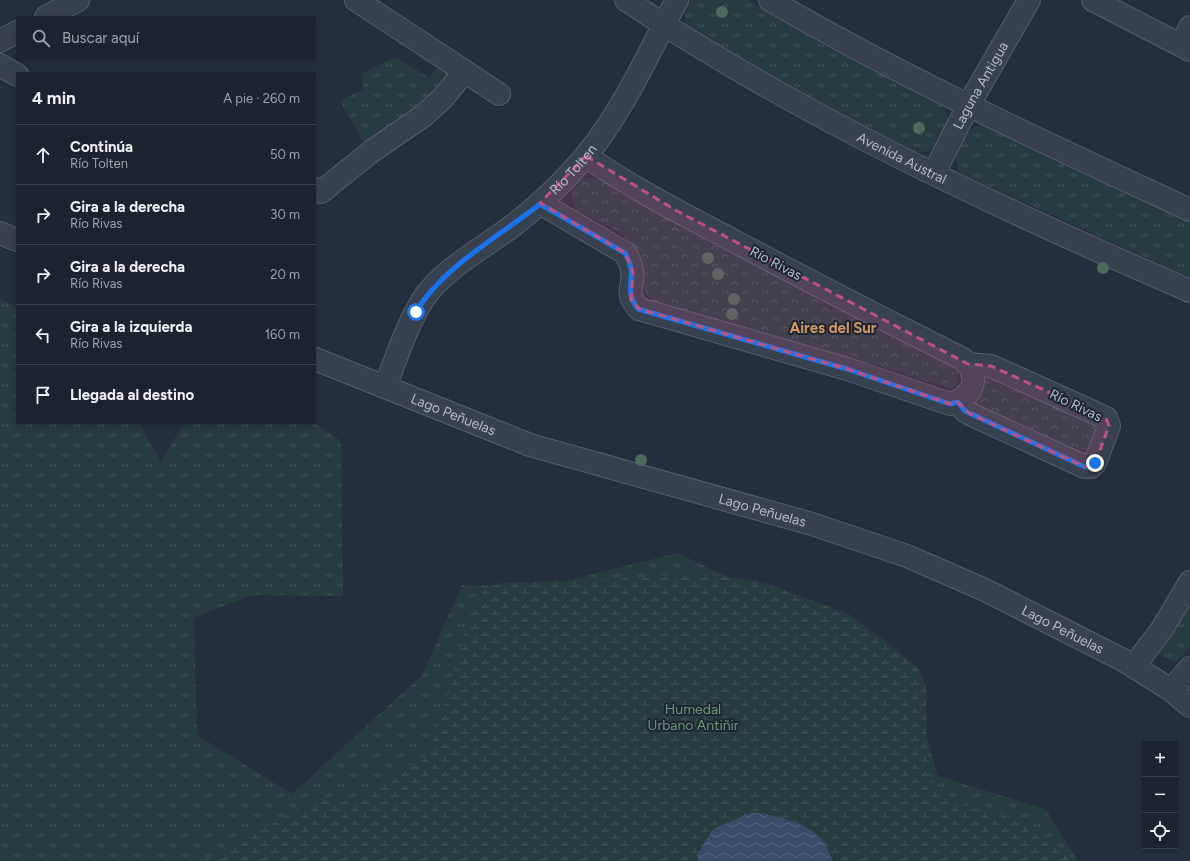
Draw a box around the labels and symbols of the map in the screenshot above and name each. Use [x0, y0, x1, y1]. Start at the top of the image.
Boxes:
street label: Laguna Antigua [950, 39, 1012, 132]
street label: Avenida Austral [854, 129, 949, 188]
street label: Río Tolten [546, 141, 601, 199]
street label: Río Rivas [747, 243, 805, 284]
route start [407, 303, 425, 321]
district label: Aires del Sur [789, 319, 877, 337]
street label: Río Rivas [1047, 385, 1105, 425]
street label: Lago Peñuelas [408, 390, 498, 439]
route end [1086, 454, 1104, 472]
street label: Lago Peñuelas [717, 490, 808, 531]
street label: Lago Peñuelas [1019, 602, 1107, 658]
park label: Humedal Urbano Antiñir [648, 701, 739, 734]

